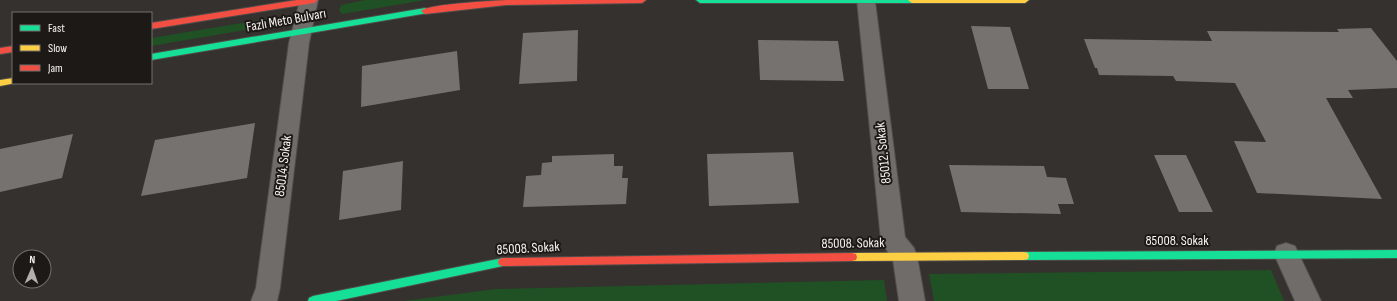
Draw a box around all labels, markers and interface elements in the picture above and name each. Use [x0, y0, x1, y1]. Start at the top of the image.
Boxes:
street label: Fazlı Meto Bulvarı [245, 5, 327, 35]
legend [12, 12, 152, 84]
text: Fast [48, 21, 65, 36]
text: Slow [48, 41, 67, 56]
text: Jam [47, 61, 63, 76]
street label: 85012. Sokak [871, 121, 895, 185]
street label: 85014. Sokak [271, 134, 295, 198]
street label: 85008. Sokak [1145, 232, 1209, 249]
street label: 85008. Sokak [821, 234, 885, 252]
street label: 85008. Sokak [496, 238, 561, 258]
north arrow [12, 249, 52, 289]
text: N [29, 253, 36, 266]

